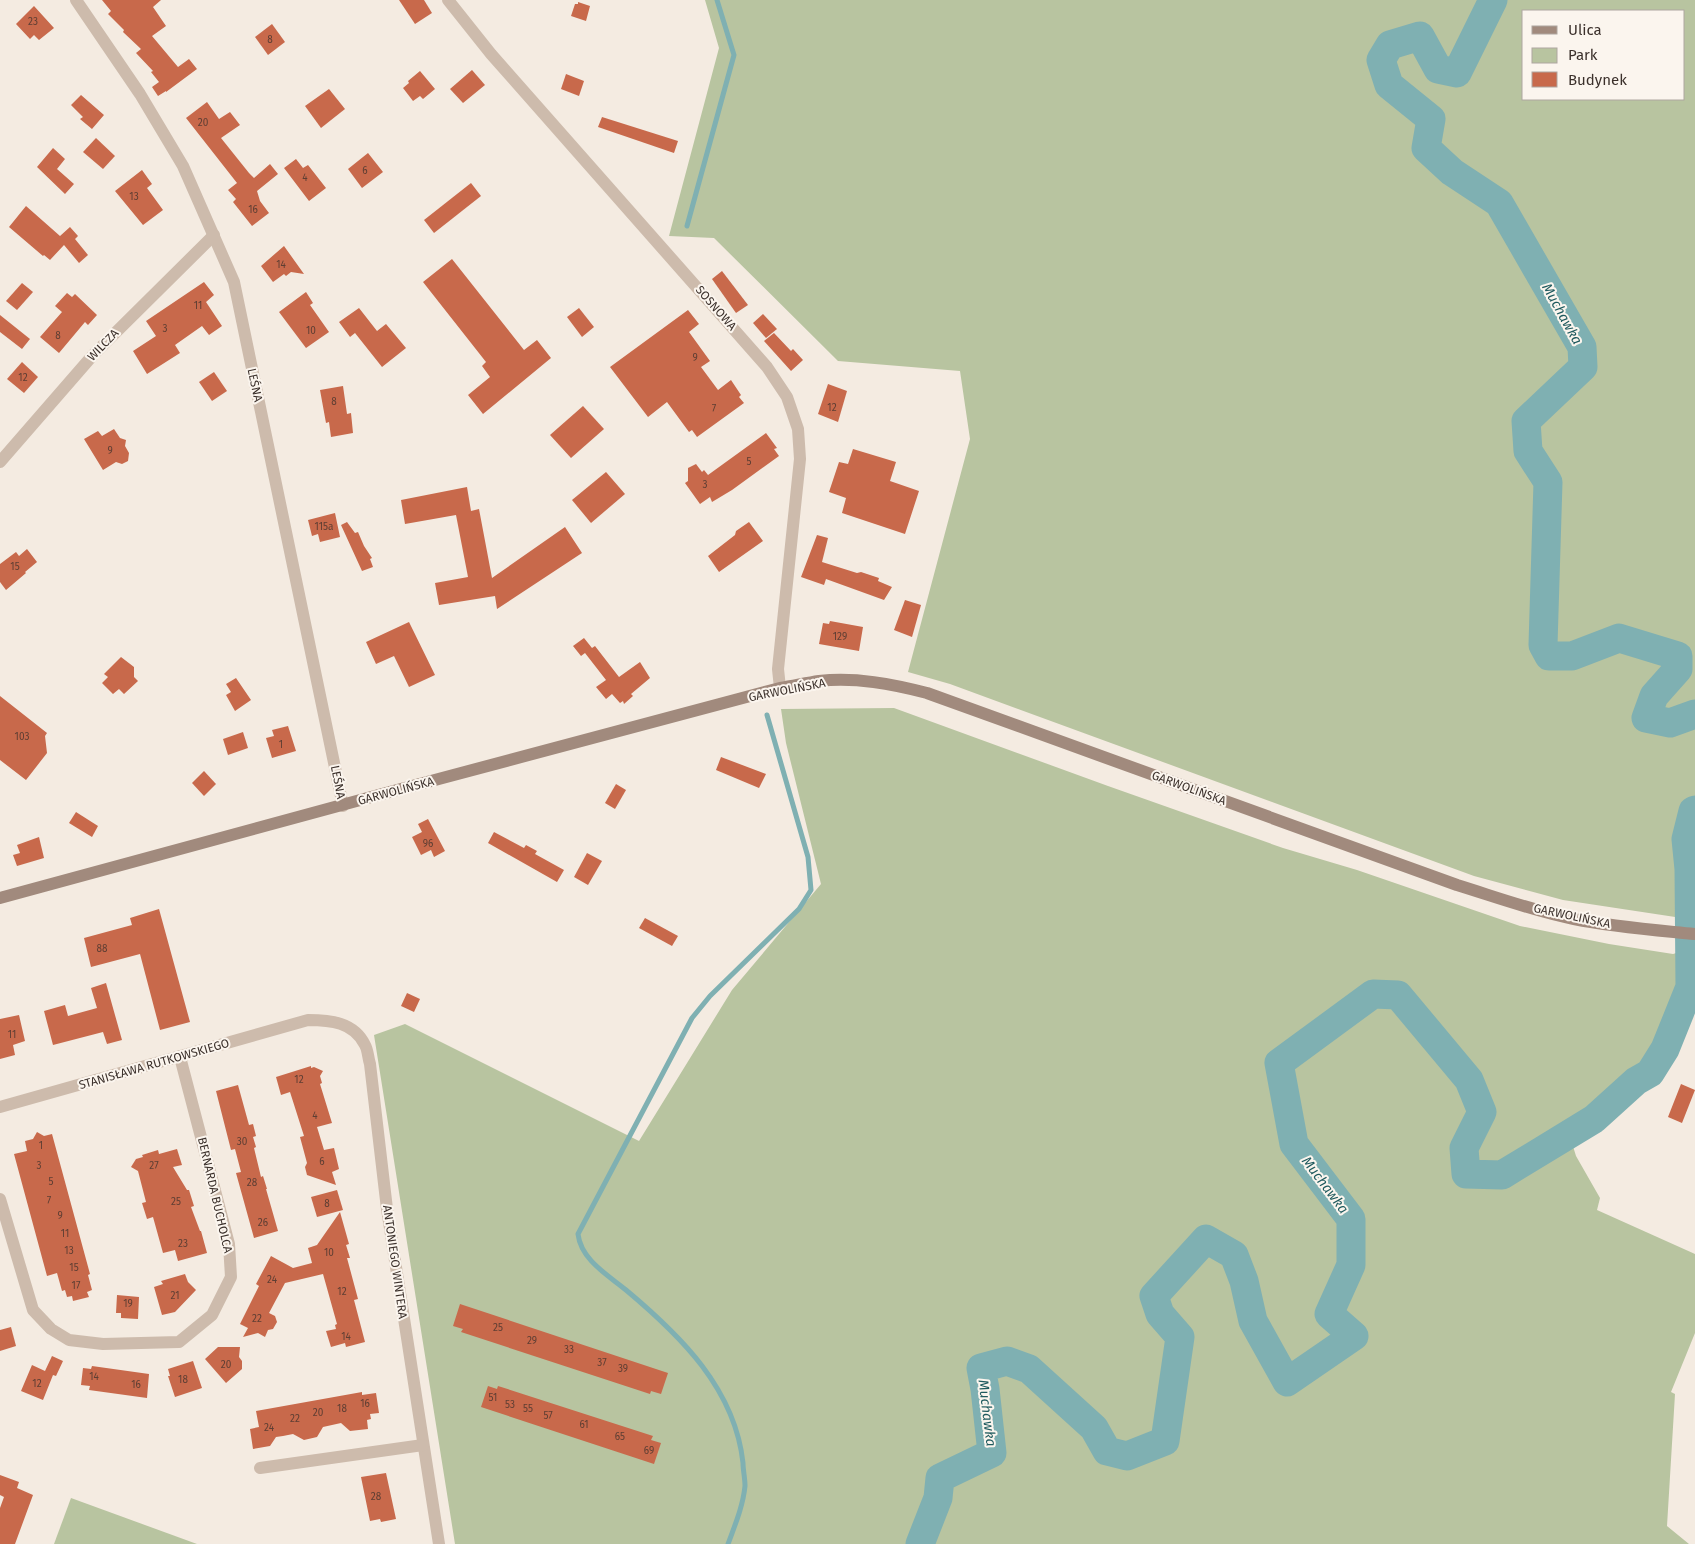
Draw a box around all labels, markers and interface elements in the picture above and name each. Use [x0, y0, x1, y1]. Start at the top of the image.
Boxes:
legend [1522, 10, 1685, 100]
house number: 23 [28, 16, 38, 28]
text: Ulica [1568, 21, 1602, 39]
house number: 8 [267, 34, 273, 46]
text: Park [1568, 46, 1598, 64]
text: Budynek [1568, 71, 1627, 89]
house number: 20 [198, 117, 209, 129]
house number: 6 [362, 165, 368, 177]
house number: 4 [302, 172, 308, 184]
house number: 13 [129, 191, 139, 203]
house number: 16 [248, 204, 258, 216]
house number: 14 [276, 259, 287, 271]
water label: Muchawka [1538, 281, 1586, 348]
street label: SOSNOWA [693, 283, 739, 333]
house number: 11 [194, 300, 202, 312]
house number: 3 [163, 323, 168, 335]
house number: 10 [306, 325, 316, 337]
street label: WILCZA [85, 326, 122, 364]
house number: 8 [55, 330, 61, 342]
house number: 9 [692, 352, 698, 364]
street label: LEŚNA [245, 367, 266, 403]
house number: 12 [18, 372, 28, 384]
house number: 8 [331, 396, 337, 408]
house number: 12 [827, 402, 837, 414]
house number: 7 [712, 403, 717, 415]
house number: 9 [107, 445, 113, 457]
house number: 5 [746, 456, 752, 468]
house number: 3 [703, 479, 708, 491]
house number: 115a [315, 521, 333, 533]
house number: 15 [10, 561, 20, 573]
house number: 129 [833, 631, 847, 643]
street label: GARWOLIŃSKA [747, 675, 827, 704]
house number: 103 [15, 731, 29, 743]
house number: 1 [279, 739, 283, 751]
street label: LEŚNA [328, 764, 349, 800]
street label: GARWOLIŃSKA [1150, 767, 1229, 808]
street label: GARWOLIŃSKA [356, 773, 436, 808]
house number: 96 [423, 838, 433, 850]
street label: GARWOLIŃSKA [1532, 900, 1612, 931]
house number: 88 [96, 943, 108, 955]
house number: 11 [8, 1029, 16, 1041]
street label: STANISŁAWA RUTKOWSKIEGO [77, 1036, 231, 1092]
house number: 12 [294, 1074, 304, 1086]
house number: 4 [312, 1110, 318, 1122]
street label: BERNARDA BUCHOLCA [195, 1136, 235, 1254]
house number: 30 [237, 1136, 248, 1148]
house number: 1 [39, 1140, 43, 1152]
water label: Muchawka [1298, 1153, 1352, 1217]
house number: 6 [319, 1156, 325, 1168]
house number: 3 [37, 1160, 42, 1172]
house number: 27 [149, 1160, 159, 1172]
house number: 5 [48, 1176, 54, 1188]
house number: 28 [247, 1177, 258, 1189]
house number: 7 [47, 1195, 52, 1207]
house number: 25 [171, 1196, 181, 1208]
house number: 8 [324, 1198, 330, 1210]
street label: ANTONIEGO WINTERA [380, 1204, 410, 1320]
house number: 9 [57, 1210, 63, 1222]
house number: 26 [258, 1217, 268, 1229]
house number: 11 [61, 1228, 69, 1240]
house number: 23 [178, 1238, 188, 1250]
house number: 13 [64, 1245, 74, 1257]
house number: 10 [324, 1247, 334, 1259]
house number: 15 [69, 1262, 79, 1274]
house number: 24 [267, 1274, 278, 1286]
house number: 17 [72, 1280, 81, 1292]
house number: 12 [337, 1286, 347, 1298]
house number: 21 [170, 1290, 180, 1302]
house number: 19 [123, 1298, 133, 1310]
house number: 22 [252, 1313, 262, 1325]
house number: 25 [493, 1322, 503, 1334]
house number: 14 [341, 1331, 352, 1343]
house number: 29 [527, 1335, 537, 1347]
house number: 33 [564, 1344, 574, 1356]
house number: 37 [597, 1357, 607, 1369]
house number: 20 [221, 1359, 232, 1371]
house number: 39 [618, 1363, 628, 1375]
house number: 14 [89, 1371, 100, 1383]
house number: 18 [178, 1374, 188, 1386]
house number: 12 [32, 1378, 42, 1390]
house number: 16 [131, 1379, 141, 1391]
water label: Muchawka [974, 1379, 1000, 1447]
house number: 51 [489, 1392, 497, 1404]
house number: 16 [360, 1398, 370, 1410]
house number: 53 [505, 1399, 515, 1411]
house number: 18 [337, 1403, 347, 1415]
house number: 55 [523, 1403, 533, 1415]
house number: 20 [313, 1407, 324, 1419]
house number: 57 [543, 1410, 553, 1422]
house number: 22 [290, 1413, 300, 1425]
house number: 61 [579, 1419, 589, 1431]
house number: 24 [264, 1422, 275, 1434]
house number: 65 [615, 1431, 625, 1443]
house number: 69 [644, 1445, 654, 1457]
house number: 28 [371, 1491, 382, 1503]

